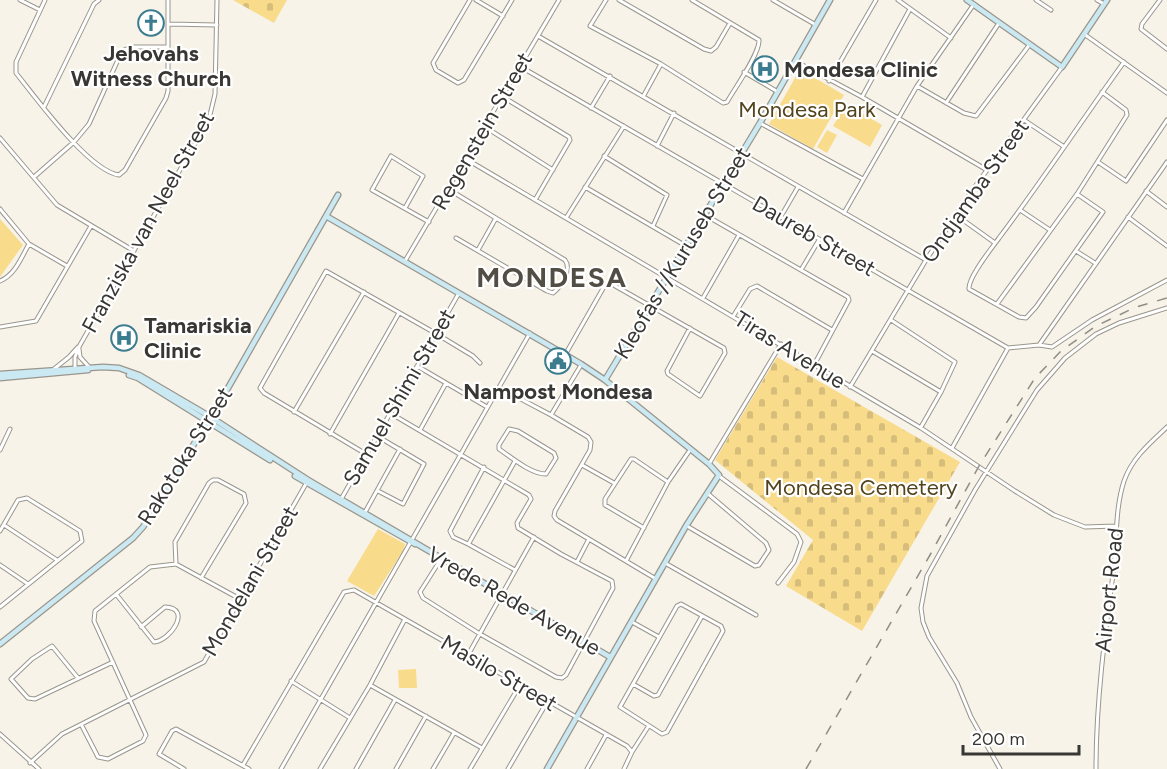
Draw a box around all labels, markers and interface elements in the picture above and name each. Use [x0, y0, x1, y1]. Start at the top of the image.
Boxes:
church icon: Jehovahs Witness Church [136, 8, 166, 38]
place label: Jehovahs Witness Church [71, 40, 231, 92]
street label: Regenstein Street [426, 47, 538, 215]
hospital icon: Mondesa Clinic [750, 54, 780, 84]
place label: Mondesa Clinic [784, 56, 938, 83]
park label: Mondesa Park [738, 96, 876, 123]
street label: Franziska van Neel Street [76, 107, 220, 337]
street label: Ondjamba Street [915, 114, 1035, 268]
street label: Kleofas //Kuruseb Street [608, 142, 756, 364]
street label: Daureb Street [747, 190, 881, 282]
district label: MONDESA [476, 260, 628, 294]
street label: Samuel Shimi Street [337, 304, 461, 490]
street label: Tiras Avenue [729, 305, 851, 395]
place label: Tamariskia Clinic [144, 312, 252, 364]
hospital icon: Tamariskia Clinic [109, 323, 139, 353]
public building icon: Nampost Mondesa [543, 346, 573, 376]
place label: Nampost Mondesa [463, 378, 653, 405]
street label: Rakotoka Street [132, 382, 238, 530]
park label: Mondesa Cemetery [764, 474, 958, 501]
street label: Mondelani Street [196, 501, 304, 661]
street label: Airport Road [1089, 526, 1129, 654]
street label: Vrede Rede Avenue [423, 540, 605, 662]
street label: Masilo Street [436, 629, 562, 717]
scale bar [963, 718, 1078, 756]
text: 200 m [972, 728, 1025, 750]

